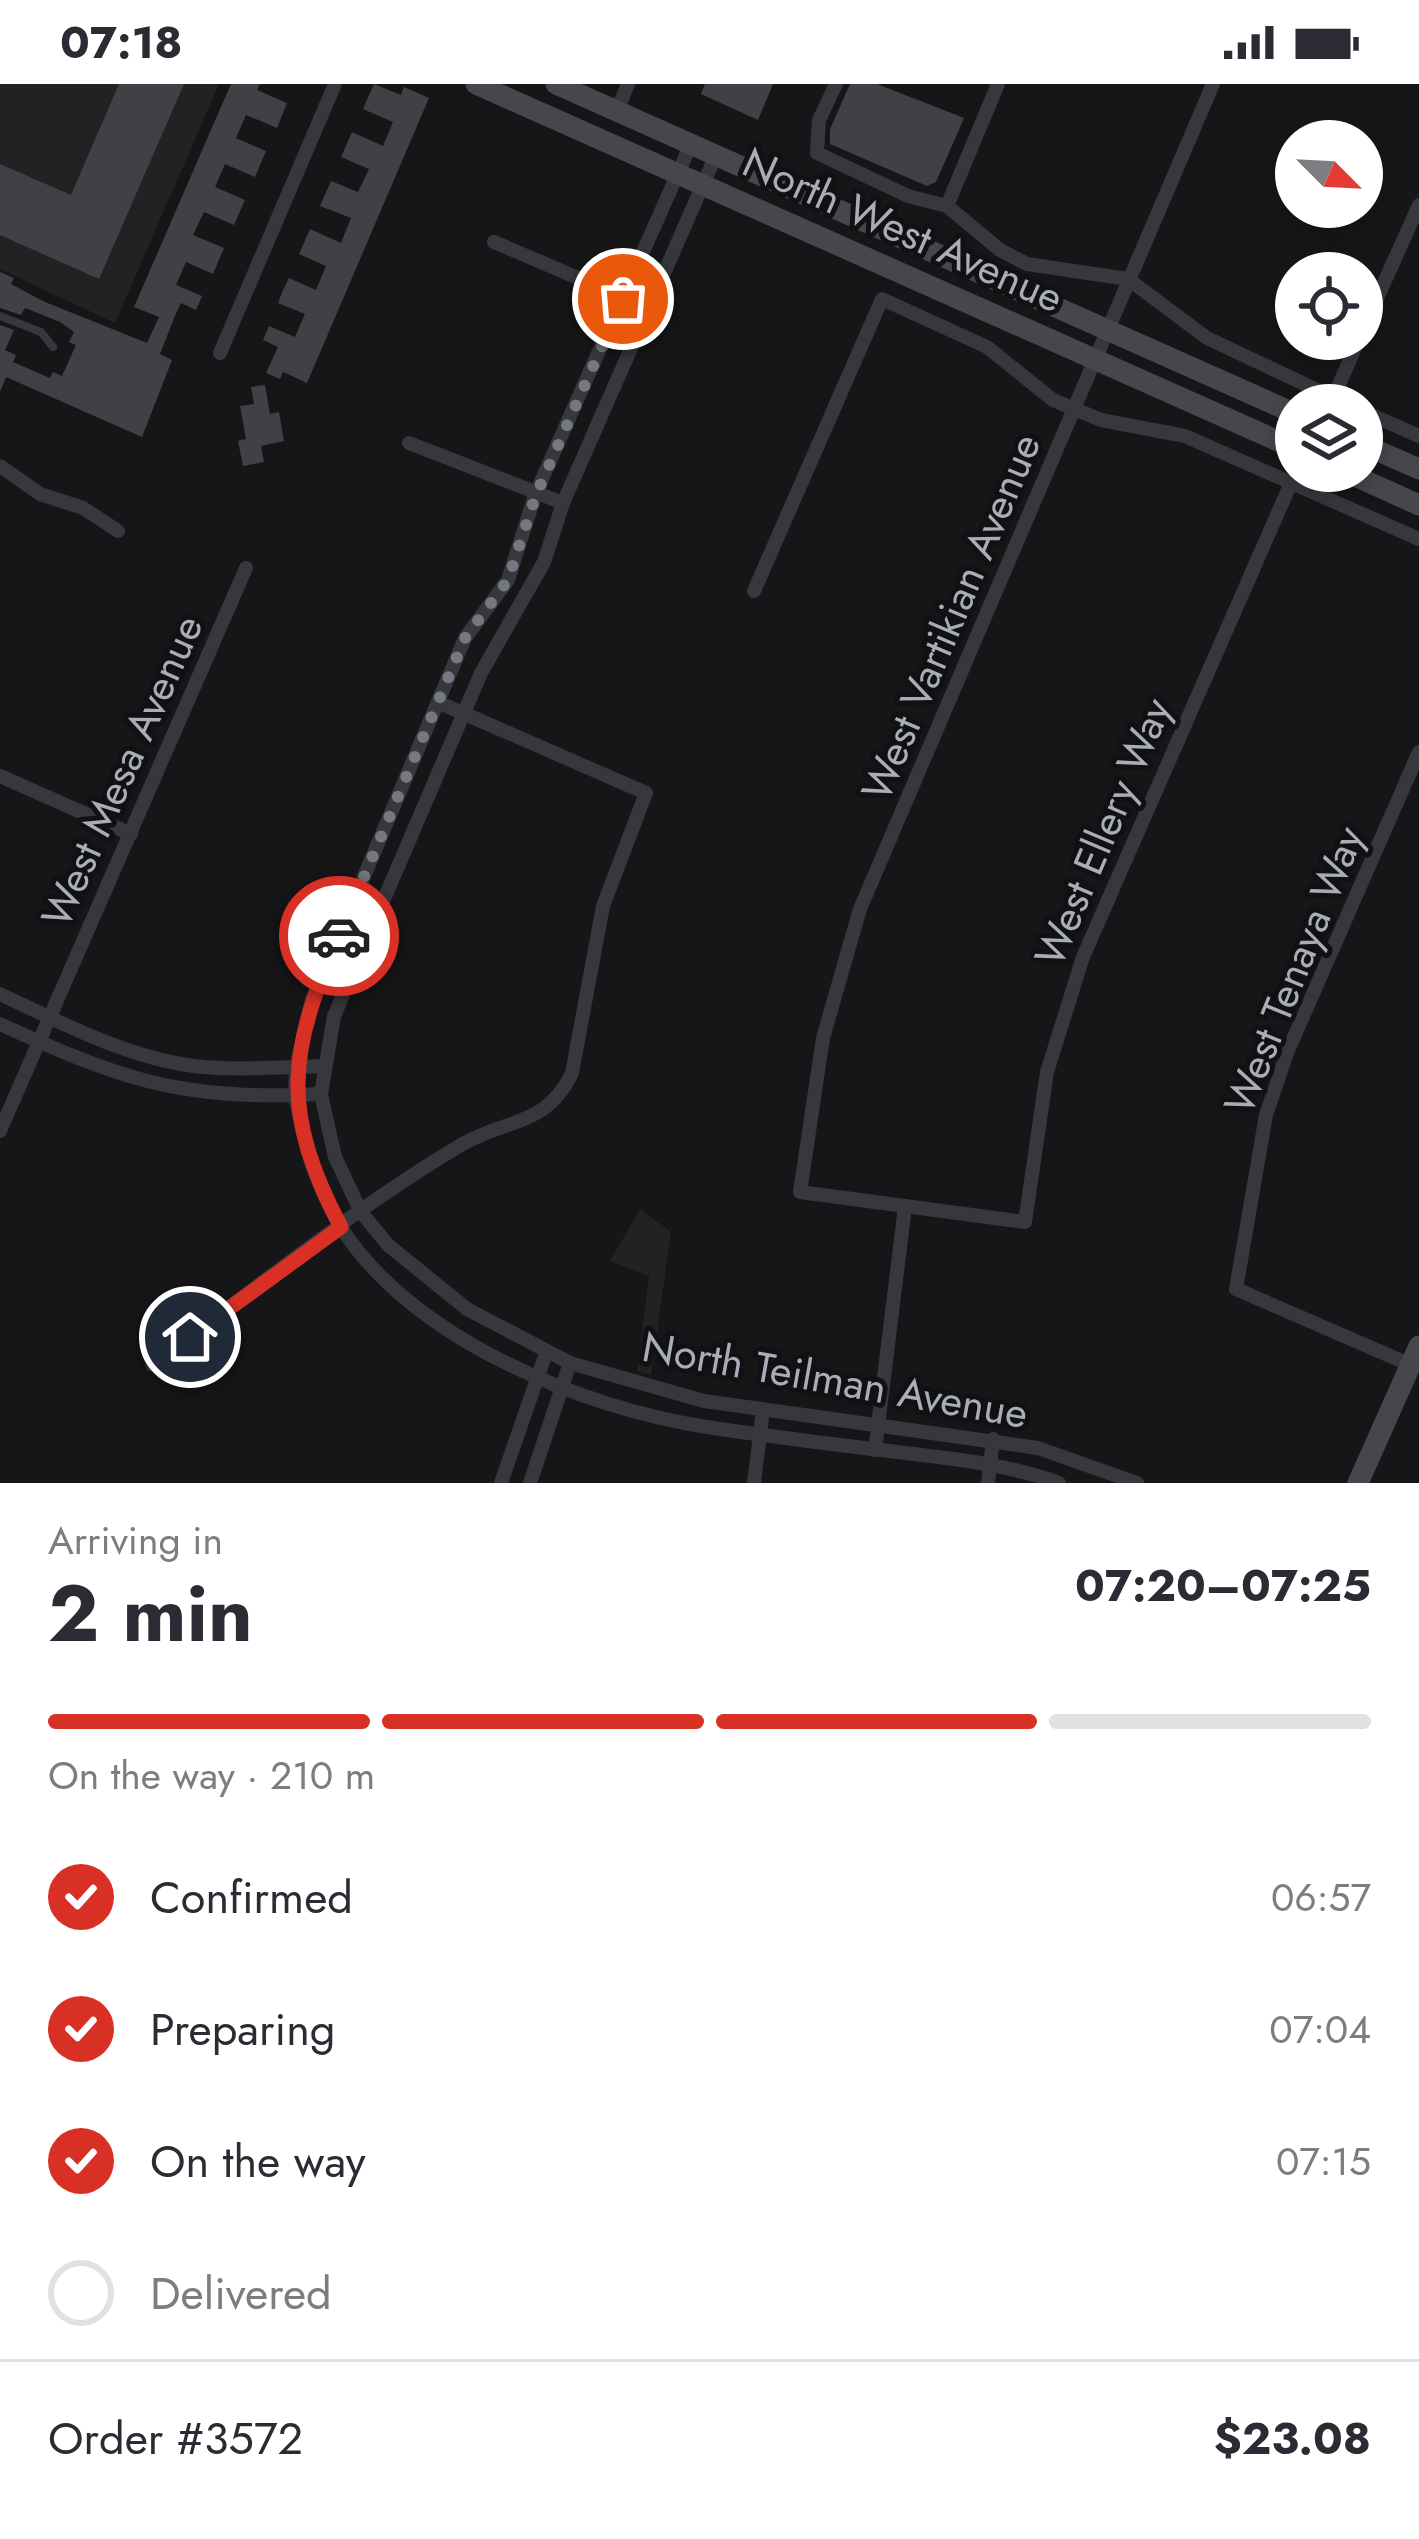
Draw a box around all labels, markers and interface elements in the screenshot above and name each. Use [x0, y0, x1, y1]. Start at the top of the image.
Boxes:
text: 07:18 [60, 10, 183, 75]
north arrow [1275, 120, 1383, 228]
map controls [1275, 120, 1383, 492]
street label: North West Avenue [733, 132, 1073, 328]
pin [572, 248, 674, 350]
button: locate [1275, 252, 1383, 360]
icon: bag [590, 266, 656, 332]
button: layers [1275, 384, 1383, 492]
street label: West Vartikian Avenue [846, 424, 1056, 810]
street label: West Mesa Avenue [26, 605, 218, 937]
street label: West Ellery Way [1019, 688, 1187, 976]
street label: West Tenaya Way [1208, 816, 1380, 1123]
courier [279, 876, 399, 996]
icon: car [306, 903, 372, 969]
pin [139, 1286, 241, 1388]
icon: home [157, 1304, 223, 1370]
street label: North Teilman Avenue [637, 1316, 1033, 1444]
text: Arriving in [48, 1512, 223, 1569]
text: 07:20–07:25 [1075, 1553, 1371, 1618]
text: 2 min [48, 1558, 253, 1670]
text: On the way · 210 m [48, 1747, 375, 1804]
icon: check [48, 1864, 114, 1930]
text: Confirmed [150, 1865, 353, 1930]
text: 06:57 [1271, 1869, 1371, 1926]
icon: check [48, 1996, 114, 2062]
text: Preparing [150, 1997, 335, 2062]
text: 07:04 [1269, 2001, 1371, 2058]
icon: check [48, 2128, 114, 2194]
text: On the way [150, 2129, 366, 2194]
text: 07:15 [1276, 2133, 1371, 2190]
text: Delivered [150, 2261, 332, 2326]
text: Order #3572 [48, 2406, 303, 2471]
text: $23.08 [1214, 2406, 1371, 2471]

